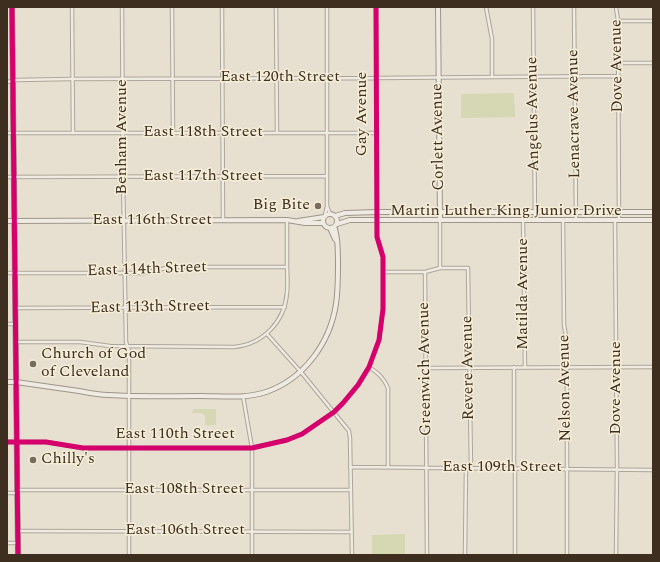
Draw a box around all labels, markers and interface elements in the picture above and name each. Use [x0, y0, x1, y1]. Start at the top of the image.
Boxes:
street label: Dove Avenue [608, 19, 628, 113]
street label: Lenacrave Avenue [564, 49, 586, 179]
street label: Angelus Avenue [523, 56, 545, 172]
street label: East 120th Street [220, 68, 340, 88]
street label: Gay Avenue [353, 72, 373, 156]
street label: Benham Avenue [113, 79, 133, 195]
street label: Corlett Avenue [428, 83, 450, 191]
street label: East 118th Street [143, 123, 263, 143]
street label: East 117th Street [143, 167, 263, 187]
place label: Big Bite [253, 196, 310, 216]
marker: Big Bite [313, 201, 323, 211]
street label: Martin Luther King Junior Drive [390, 202, 622, 222]
street label: East 116th Street [92, 211, 212, 231]
street label: Matilda Avenue [514, 238, 534, 350]
street label: East 114th Street [87, 258, 207, 282]
street label: East 113th Street [90, 297, 210, 319]
street label: Greenwich Avenue [415, 302, 437, 436]
street label: Revere Avenue [458, 316, 480, 420]
street label: Nelson Avenue [555, 334, 577, 442]
street label: Dove Avenue [607, 341, 627, 435]
place label: Church of God of Cleveland [41, 345, 146, 383]
marker: Church of God of Cleveland [28, 359, 38, 369]
street label: East 110th Street [115, 425, 235, 445]
place label: Chilly's [41, 450, 95, 470]
marker: Chilly's [28, 455, 38, 465]
street label: East 109th Street [442, 458, 562, 478]
street label: East 108th Street [124, 480, 244, 500]
street label: East 106th Street [125, 521, 245, 541]

